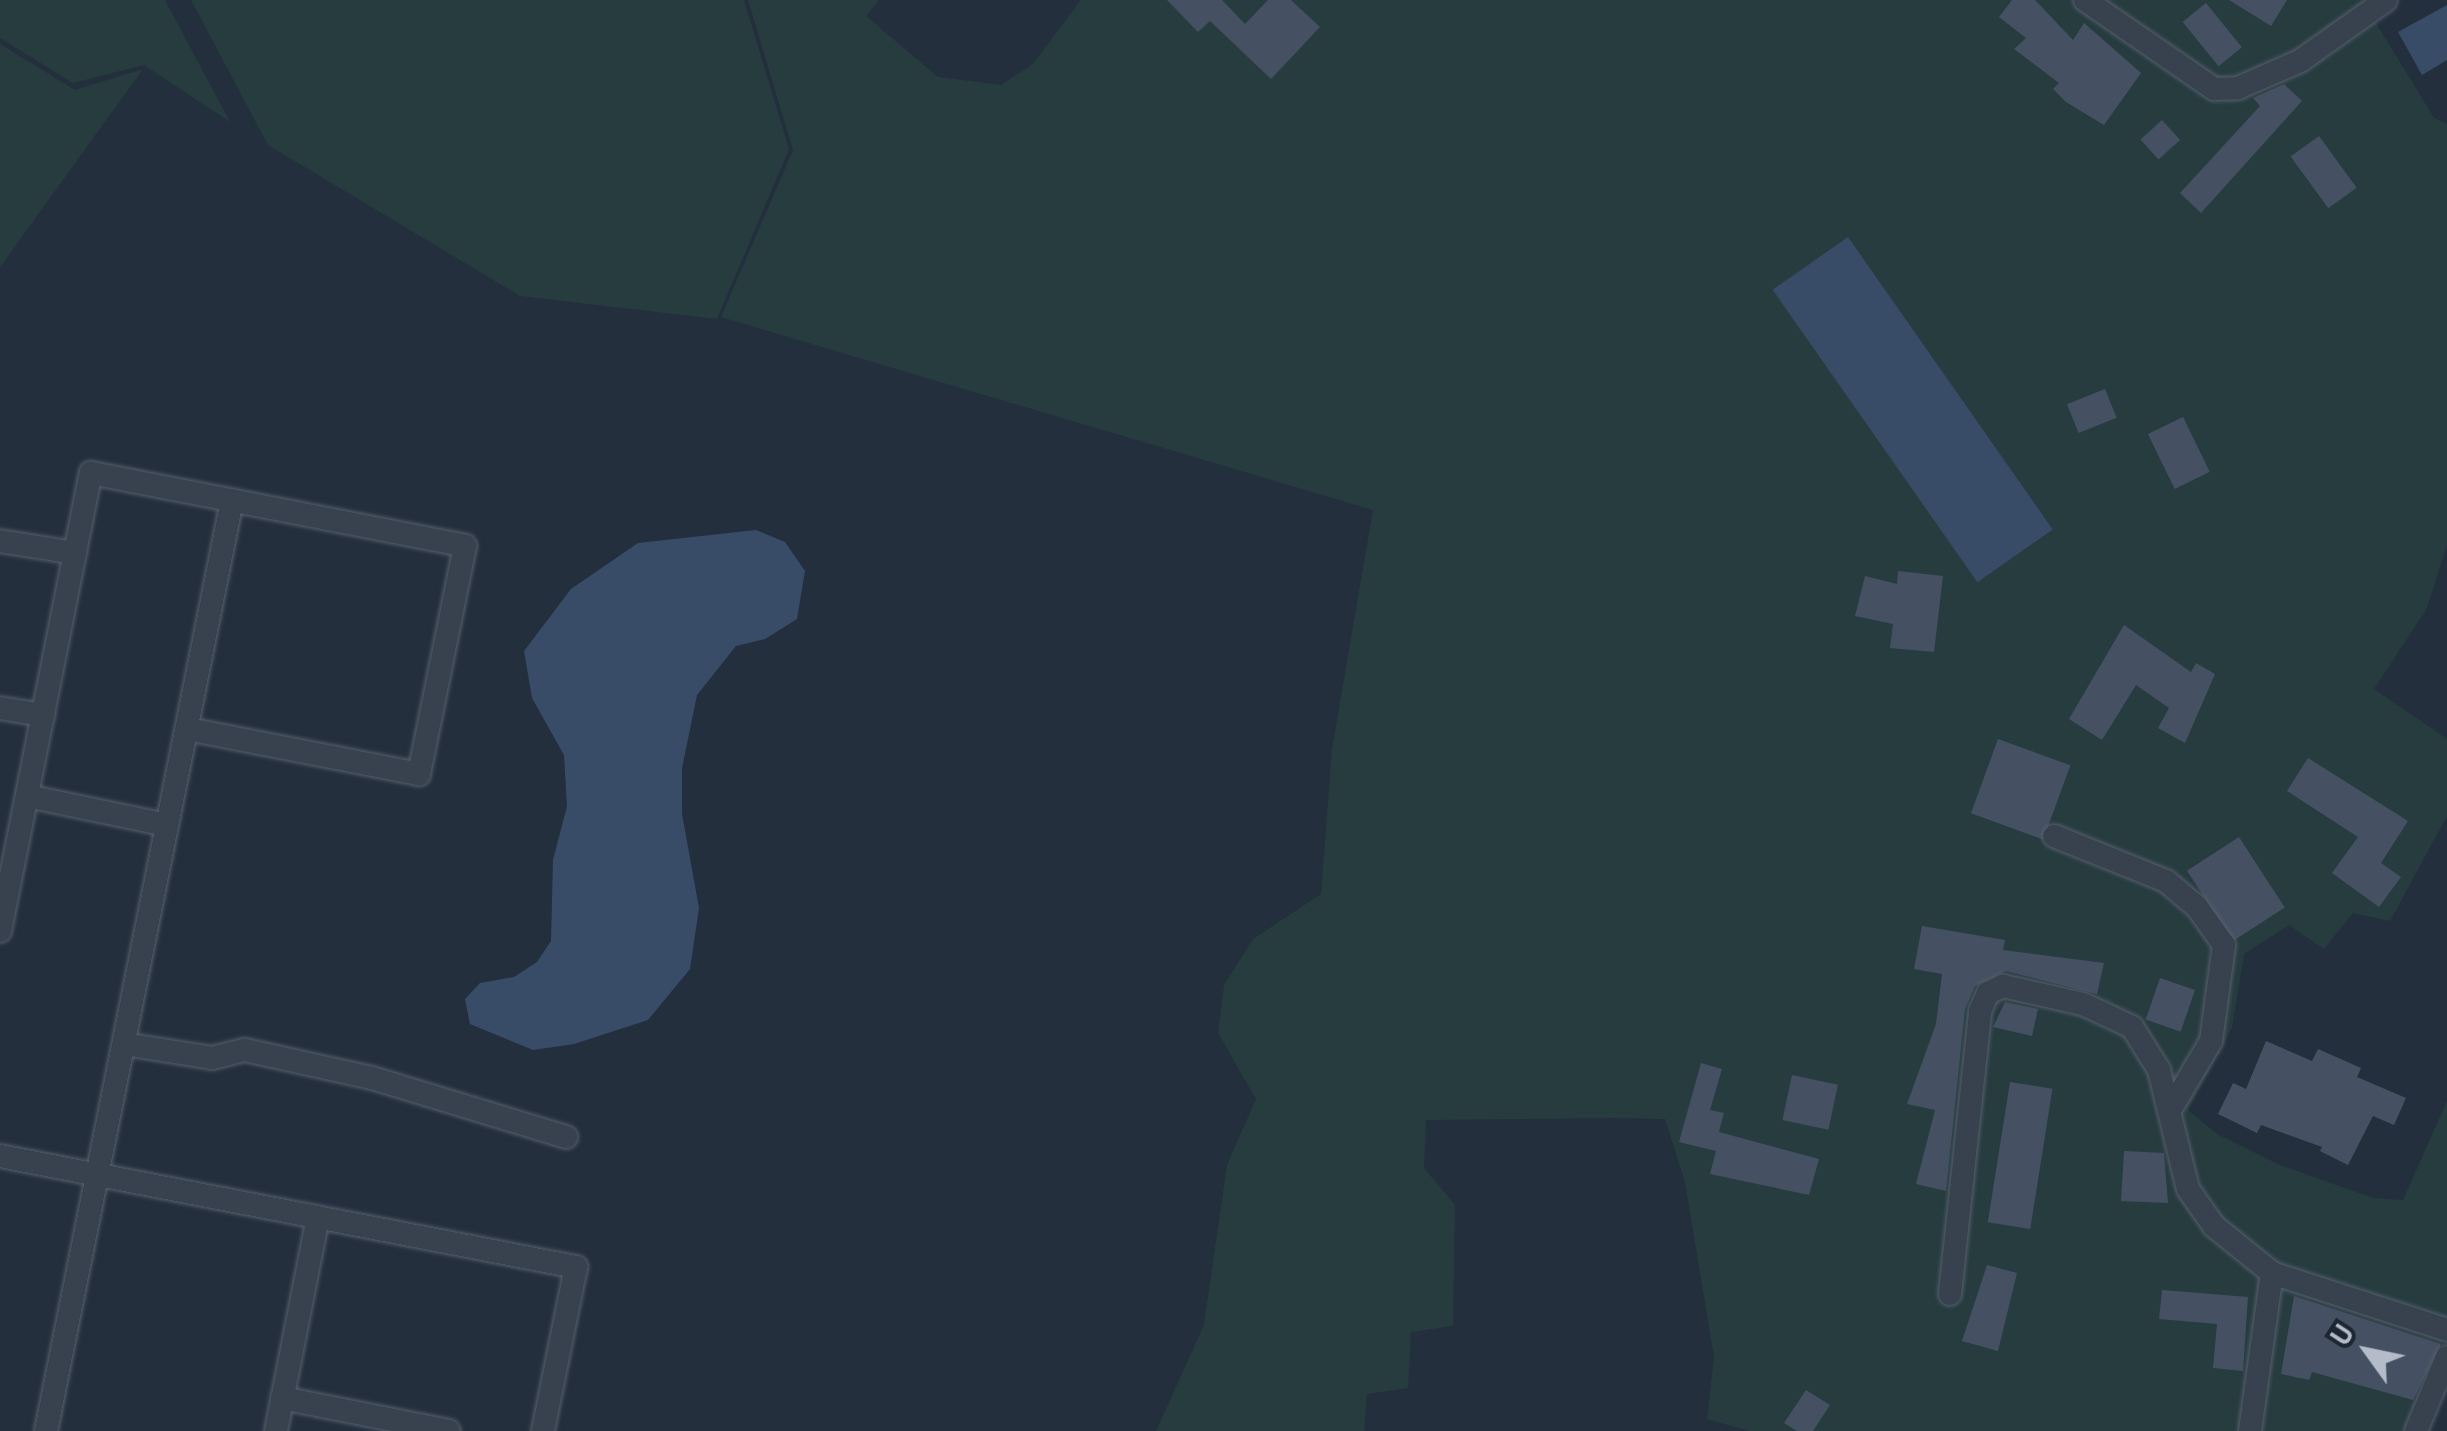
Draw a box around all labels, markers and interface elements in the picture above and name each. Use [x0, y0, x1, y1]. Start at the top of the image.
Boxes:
north arrow [2317, 1301, 2417, 1401]
text: U [2321, 1317, 2362, 1352]

